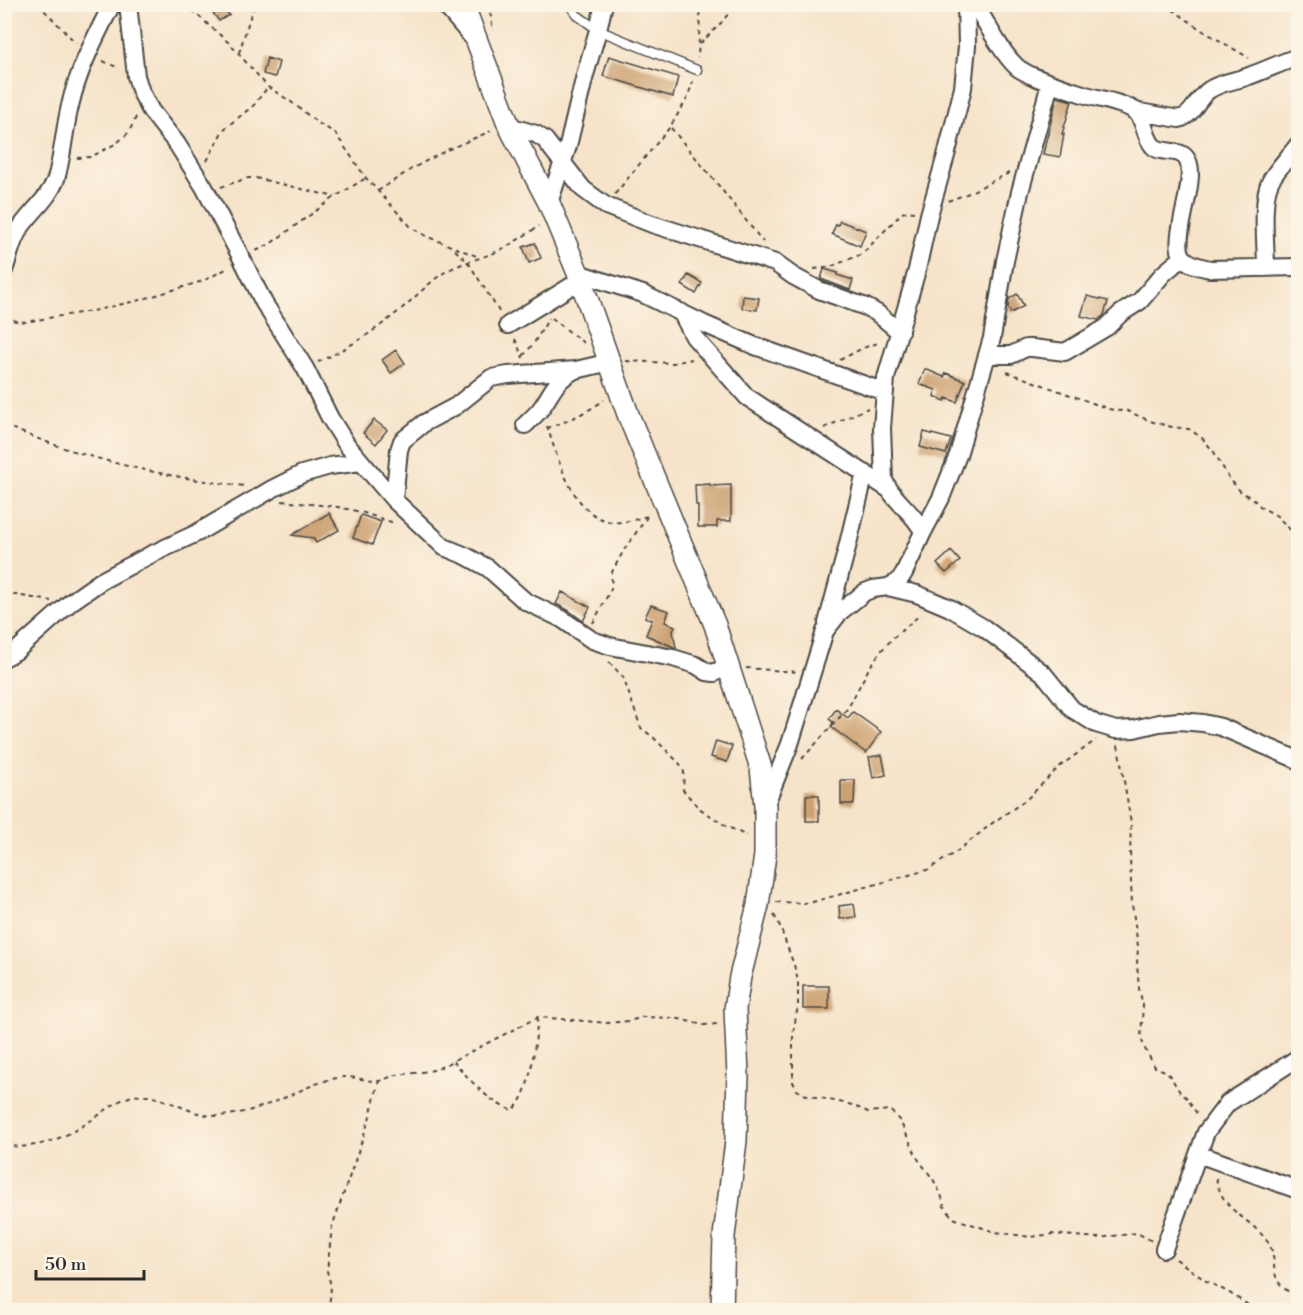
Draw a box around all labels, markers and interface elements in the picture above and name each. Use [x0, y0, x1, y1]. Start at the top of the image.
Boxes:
scale bar [36, 1243, 144, 1281]
text: 50 m [45, 1253, 87, 1276]

